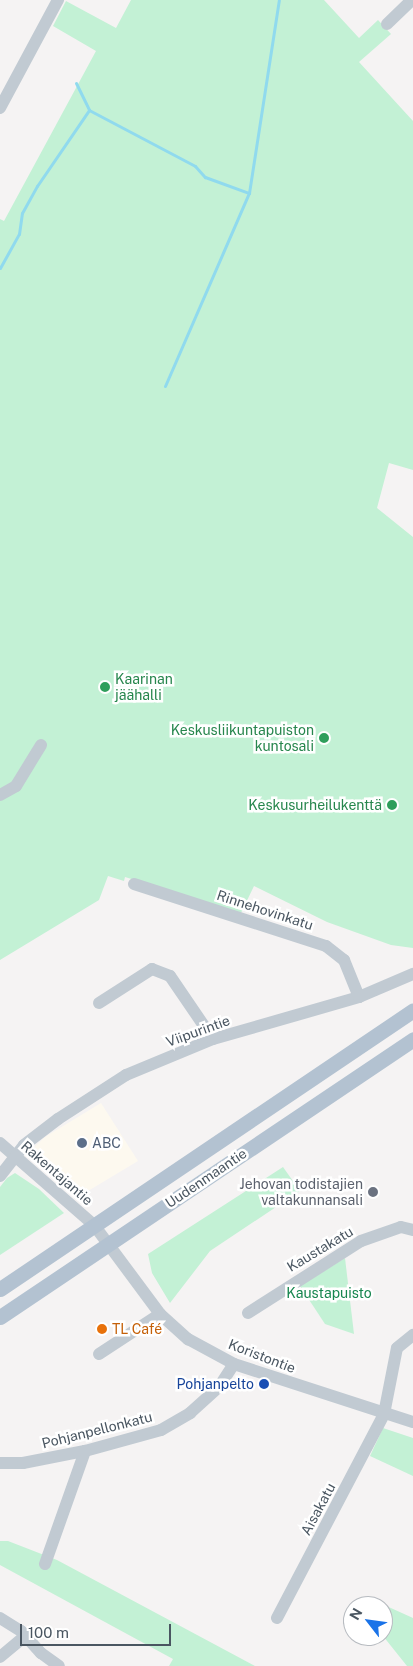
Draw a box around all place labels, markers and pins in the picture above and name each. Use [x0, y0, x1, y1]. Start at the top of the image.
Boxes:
place label: Kaarinan jäähalli [115, 671, 173, 704]
marker: Kaarinan jäähalli [99, 681, 111, 693]
place label: Keskusliikuntapuiston kuntosali [171, 722, 314, 754]
marker: Keskusliikuntapuiston kuntosali [318, 732, 330, 744]
place label: Keskusurheilukenttä [248, 797, 382, 813]
marker: Keskusurheilukenttä [386, 799, 398, 811]
place label: ABC [92, 1135, 121, 1151]
marker: ABC [76, 1137, 88, 1149]
place label: Jehovan todistajien valtakunnansali [239, 1176, 363, 1208]
marker: Jehovan todistajien valtakunnansali [367, 1186, 379, 1198]
place label: TL Café [112, 1321, 162, 1337]
marker: TL Café [96, 1323, 108, 1335]
place label: Pohjanpelto [177, 1376, 254, 1392]
marker: Pohjanpelto [258, 1378, 270, 1390]

